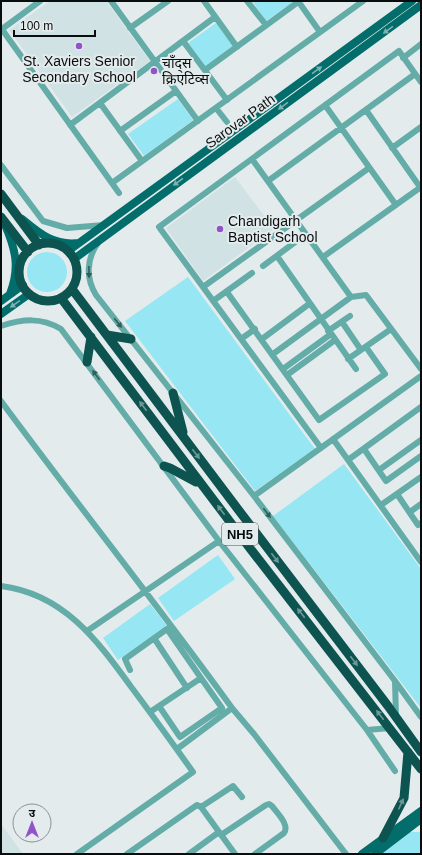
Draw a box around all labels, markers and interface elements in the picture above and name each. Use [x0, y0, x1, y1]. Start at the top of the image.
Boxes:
scale bar [14, 12, 95, 38]
text: 100 m [20, 19, 53, 33]
one-way arrow [383, 25, 393, 33]
marker: St. Xaviers Senior Secondary School [74, 41, 84, 51]
place label: St. Xaviers Senior Secondary School [22, 53, 136, 85]
place label: चाँद्स क्रिएटिव्स [162, 54, 210, 87]
marker: चाँद्स क्रिएटिव्स [149, 66, 159, 76]
one-way arrow [312, 66, 322, 74]
street label: Sarovar Path [202, 91, 278, 151]
one-way arrow [277, 102, 288, 110]
one-way arrow [172, 178, 183, 187]
place label: Chandigarh Baptist School [228, 213, 318, 245]
marker: Chandigarh Baptist School [215, 224, 225, 234]
one-way arrow [86, 266, 92, 279]
one-way arrow [10, 300, 21, 308]
one-way arrow [114, 317, 123, 328]
one-way arrow [92, 369, 100, 380]
one-way arrow [139, 401, 147, 411]
one-way arrow [192, 449, 200, 459]
one-way arrow [217, 504, 225, 515]
one-way arrow [263, 507, 271, 518]
road number: NH5 [222, 523, 258, 545]
one-way arrow [271, 552, 279, 563]
one-way arrow [296, 607, 305, 618]
one-way arrow [350, 655, 358, 666]
one-way arrow [376, 710, 385, 721]
one-way arrow [398, 798, 404, 810]
north arrow [12, 803, 52, 843]
text: उ [29, 807, 36, 819]

